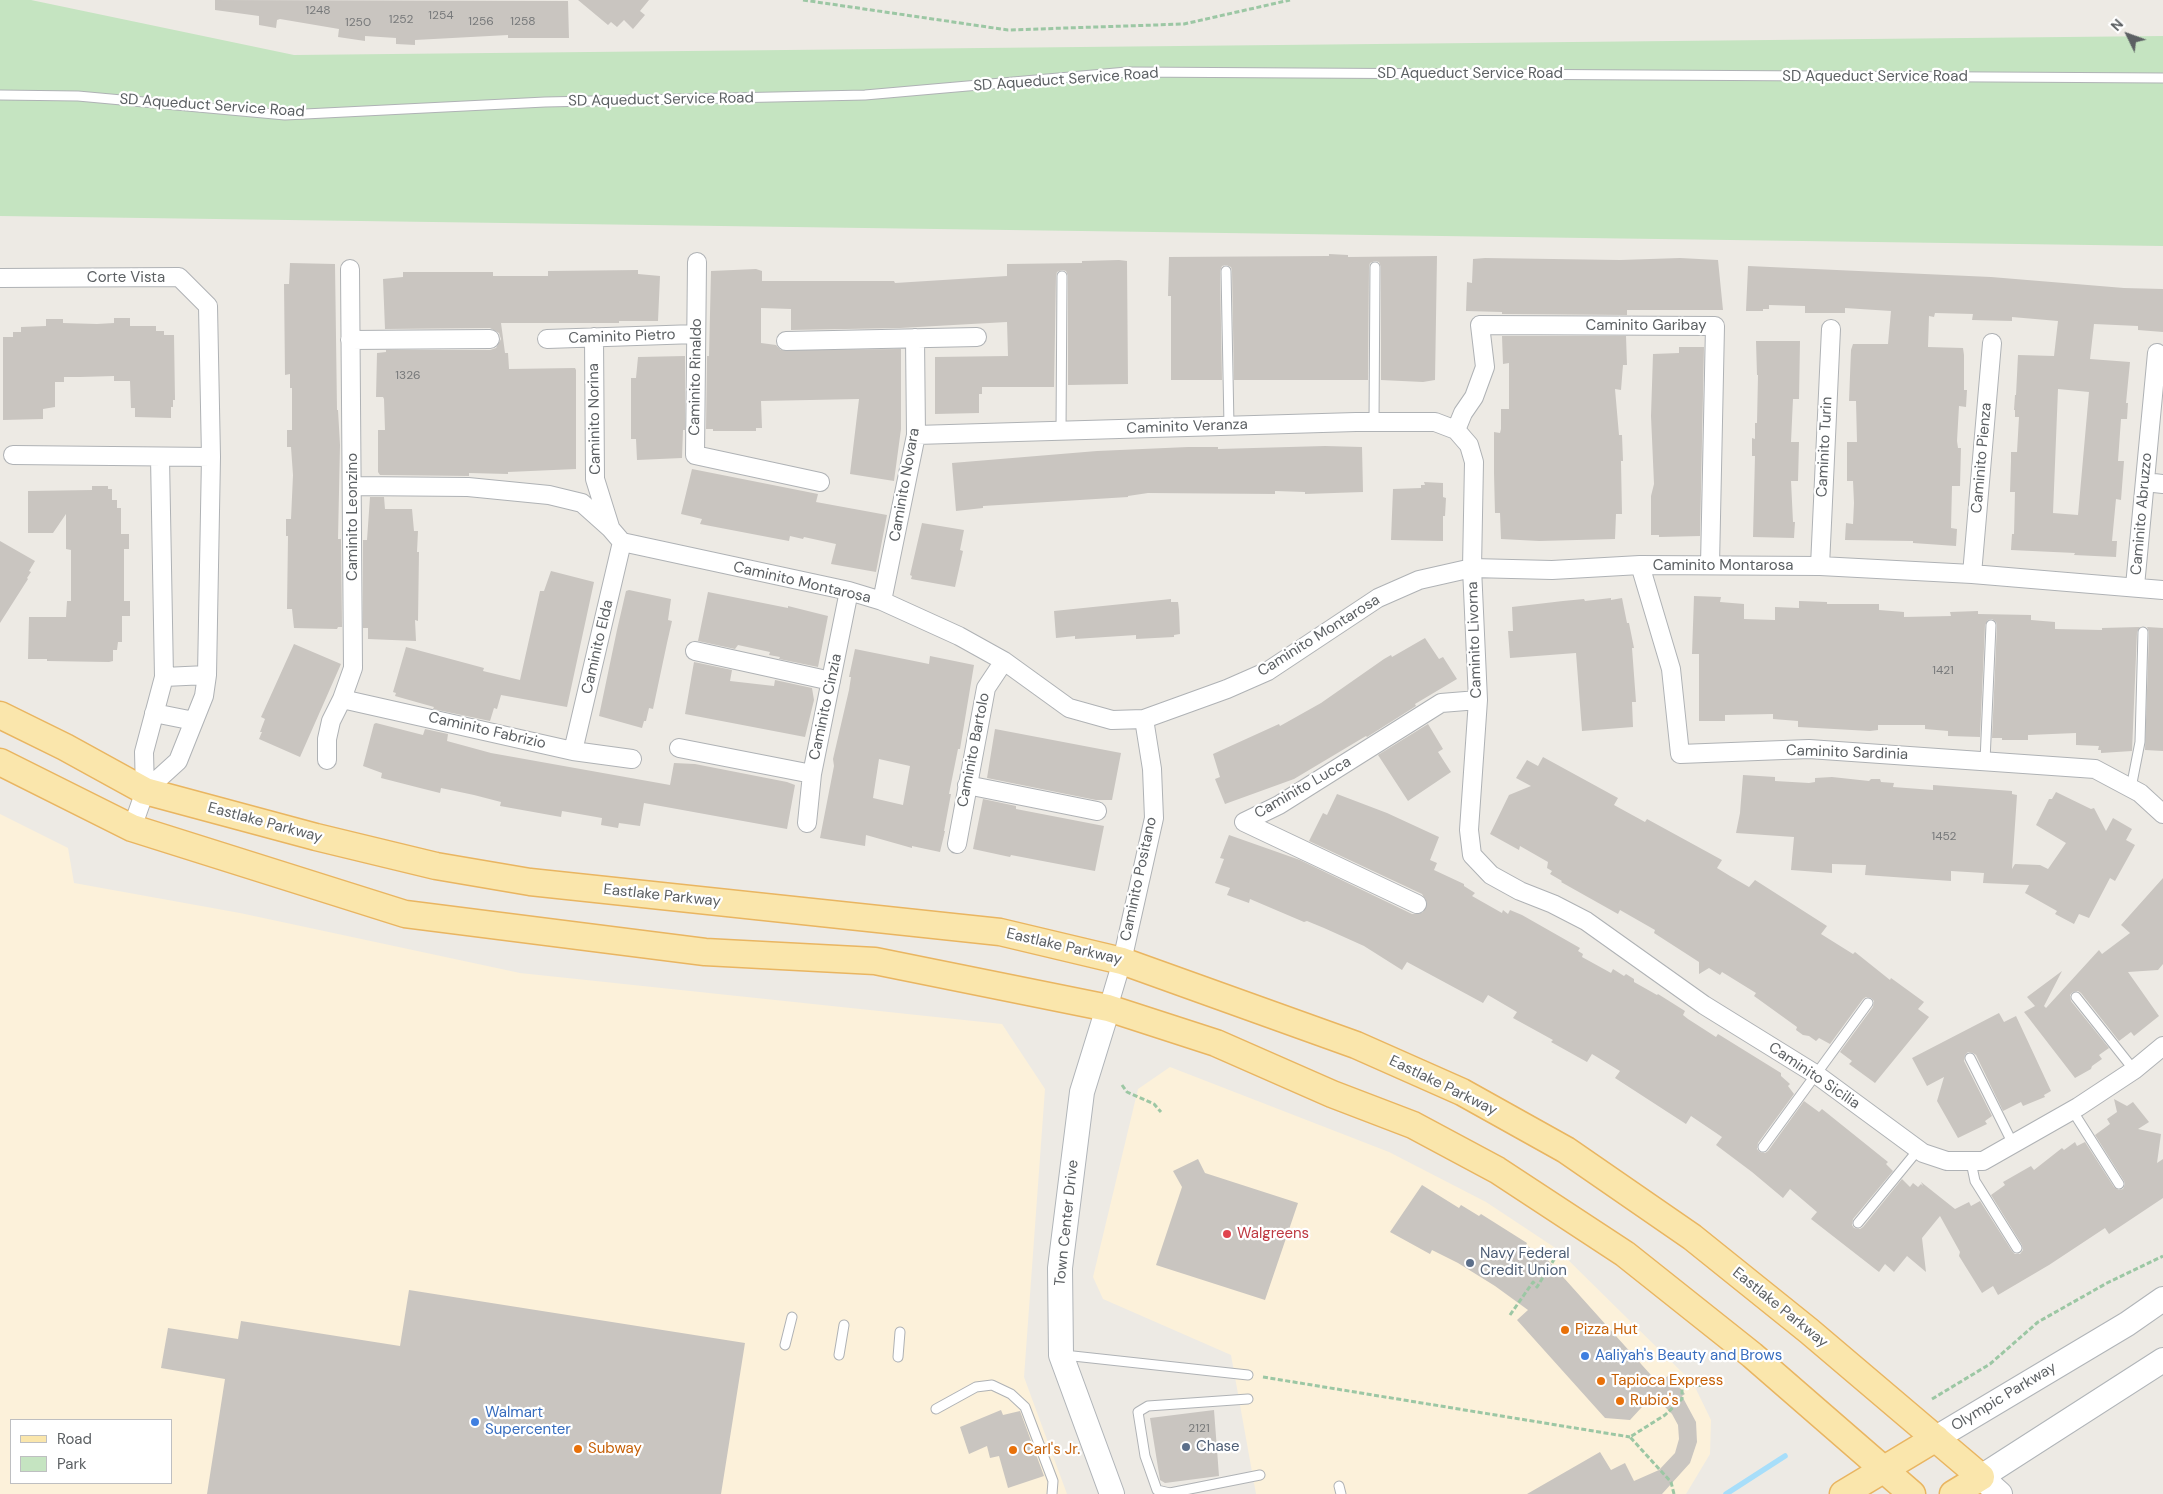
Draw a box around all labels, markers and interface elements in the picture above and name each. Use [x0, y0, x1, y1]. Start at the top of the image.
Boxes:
house number: 1248 [305, 4, 331, 18]
house number: 1254 [428, 9, 454, 23]
north arrow [2103, 10, 2153, 60]
house number: 1252 [389, 13, 413, 27]
house number: 1256 [468, 15, 494, 29]
house number: 1258 [510, 15, 536, 29]
text: N [2107, 15, 2127, 35]
house number: 1250 [345, 16, 371, 30]
street label: SD Aqueduct Service Road [973, 65, 1159, 95]
street label: SD Aqueduct Service Road [1377, 65, 1563, 83]
street label: SD Aqueduct Service Road [1782, 68, 1968, 86]
street label: SD Aqueduct Service Road [568, 89, 754, 111]
street label: SD Aqueduct Service Road [119, 91, 305, 121]
street label: Corte Vista [87, 269, 165, 287]
street label: Caminito Garibay [1586, 317, 1706, 335]
street label: Caminito Rinaldo [686, 318, 706, 436]
street label: Caminito Pietro [568, 326, 676, 348]
street label: Caminito Norina [585, 363, 605, 475]
house number: 1326 [395, 369, 421, 383]
street label: Caminito Turin [1813, 396, 1837, 498]
street label: Caminito Pienza [1968, 402, 1996, 514]
street label: Caminito Veranza [1126, 416, 1248, 438]
street label: Caminito Novara [886, 427, 924, 543]
street label: Caminito Abruzzo [2128, 452, 2156, 576]
street label: Caminito Leonzino [344, 453, 362, 581]
street label: Caminito Montarosa [1653, 557, 1793, 575]
street label: Caminito Montarosa [731, 558, 873, 608]
street label: Caminito Livorna [1464, 581, 1486, 699]
street label: Caminito Montarosa [1255, 591, 1383, 681]
street label: Caminito Elda [578, 598, 618, 696]
street label: Caminito Cinzia [806, 652, 846, 762]
house number: 1421 [1932, 664, 1954, 678]
street label: Caminito Bartolo [954, 691, 994, 809]
street label: Caminito Fabrizio [426, 709, 548, 753]
street label: Caminito Sardinia [1786, 742, 1908, 764]
street label: Caminito Lucca [1252, 753, 1354, 823]
street label: Eastlake Parkway [206, 799, 324, 847]
street label: Caminito Positano [1117, 815, 1161, 943]
house number: 1452 [1931, 830, 1957, 844]
street label: Eastlake Parkway [602, 881, 722, 911]
street label: Eastlake Parkway [1005, 925, 1123, 969]
street label: Caminito Sicilia [1765, 1039, 1863, 1113]
street label: Eastlake Parkway [1386, 1052, 1500, 1120]
street label: Town Center Drive [1051, 1159, 1083, 1287]
place label: Walgreens [1237, 1225, 1309, 1243]
marker: Walgreens [1221, 1228, 1233, 1240]
place label: Navy Federal Credit Union [1480, 1245, 1570, 1280]
marker: Navy Federal Credit Union [1464, 1257, 1476, 1269]
street label: Eastlake Parkway [1729, 1264, 1831, 1352]
place label: Pizza Hut [1575, 1321, 1638, 1339]
marker: Pizza Hut [1559, 1324, 1571, 1336]
place label: Aaliyah's Beauty and Brows [1595, 1347, 1782, 1365]
marker: Aaliyah's Beauty and Brows [1579, 1350, 1591, 1362]
street label: Olympic Parkway [1948, 1359, 2060, 1435]
place label: Tapioca Express [1611, 1372, 1723, 1390]
marker: Tapioca Express [1595, 1375, 1607, 1387]
place label: Rubio's [1630, 1392, 1679, 1410]
marker: Rubio's [1614, 1395, 1626, 1407]
place label: Walmart Supercenter [485, 1404, 571, 1439]
marker: Walmart Supercenter [469, 1416, 481, 1428]
legend [10, 1419, 172, 1484]
house number: 2121 [1188, 1422, 1210, 1436]
text: Road [57, 1429, 92, 1449]
place label: Chase [1196, 1438, 1240, 1456]
place label: Subway [588, 1440, 642, 1458]
place label: Carl's Jr. [1023, 1441, 1080, 1459]
marker: Chase [1180, 1441, 1192, 1453]
marker: Subway [572, 1443, 584, 1455]
marker: Carl's Jr. [1007, 1444, 1019, 1456]
text: Park [57, 1454, 87, 1474]

